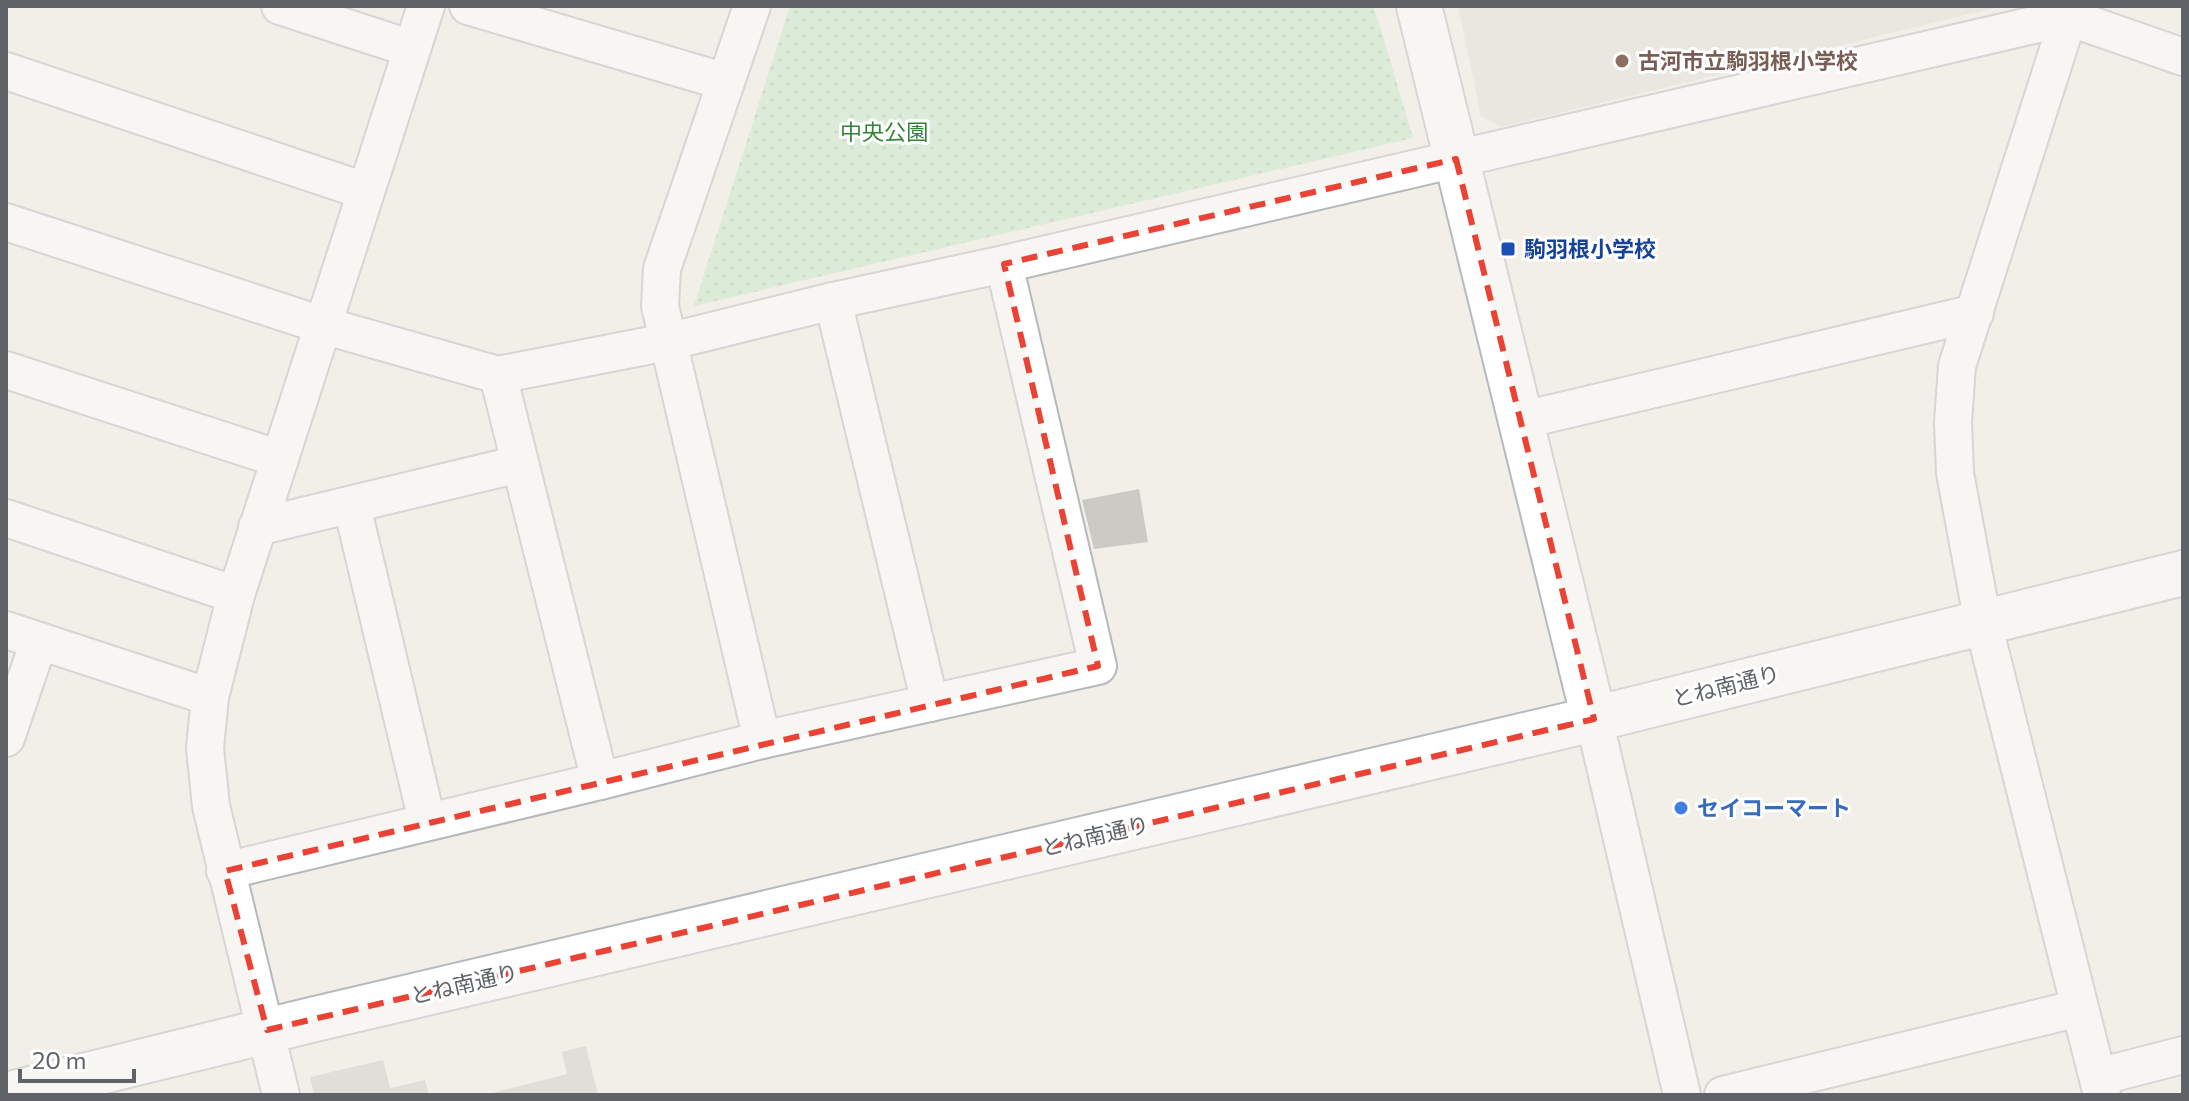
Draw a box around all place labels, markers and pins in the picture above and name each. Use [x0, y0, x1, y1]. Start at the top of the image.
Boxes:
place label: 古河市立駒羽根小学校 [1638, 47, 1858, 74]
marker: 古河市立駒羽根小学校 [1613, 52, 1631, 70]
place label: 駒羽根小学校 [1524, 235, 1656, 262]
marker: 駒羽根小学校 [1499, 240, 1517, 258]
place label: セイコーマート [1697, 794, 1851, 821]
marker: セイコーマート [1672, 799, 1690, 817]

